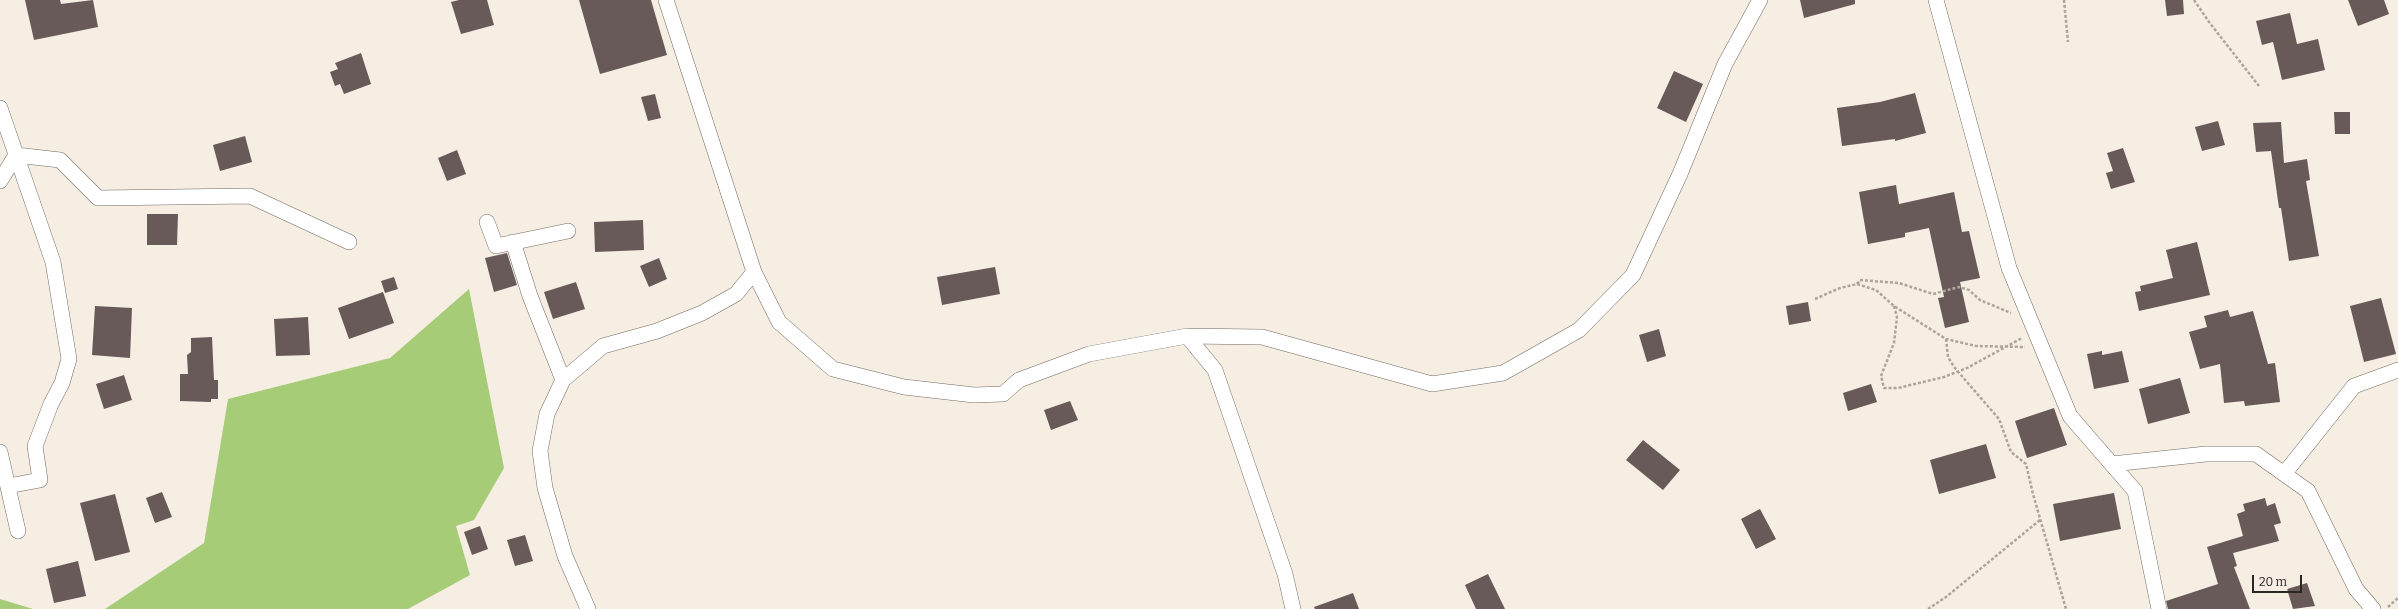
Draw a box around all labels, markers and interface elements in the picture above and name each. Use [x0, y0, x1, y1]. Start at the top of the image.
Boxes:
scale bar [2254, 567, 2304, 593]
text: 20 m [2259, 575, 2287, 589]

